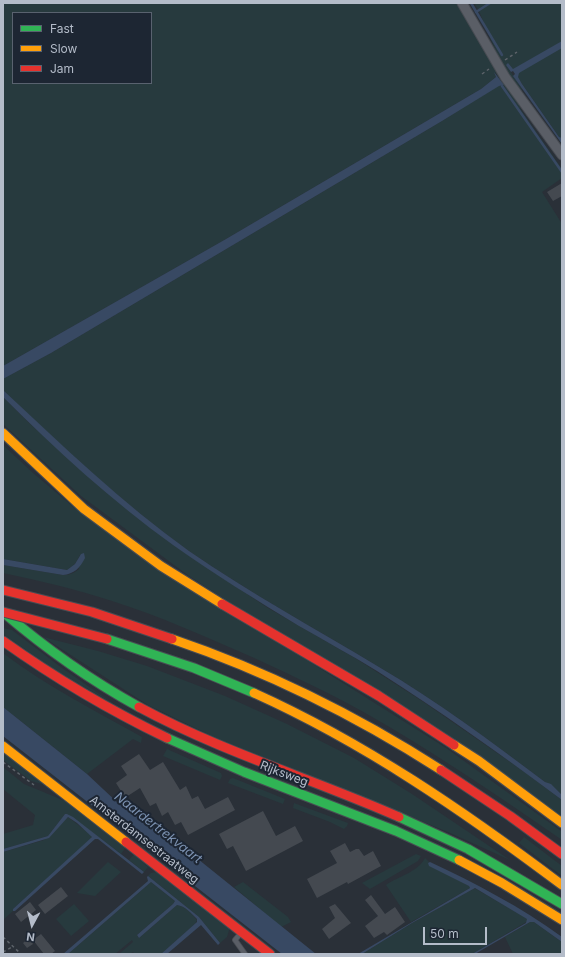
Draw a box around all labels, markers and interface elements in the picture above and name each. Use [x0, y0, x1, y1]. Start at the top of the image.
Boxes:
legend [12, 12, 152, 84]
text: Fast [50, 21, 74, 36]
text: Slow [50, 41, 77, 56]
text: Jam [50, 61, 74, 76]
street label: Rijksweg [258, 758, 310, 790]
water label: Naardertrekvaart [111, 789, 205, 867]
street label: Amsterdamsestraatweg [87, 793, 201, 887]
north arrow [12, 905, 52, 945]
scale bar [425, 919, 489, 945]
text: 50 m [430, 926, 459, 941]
text: N [26, 929, 36, 944]

